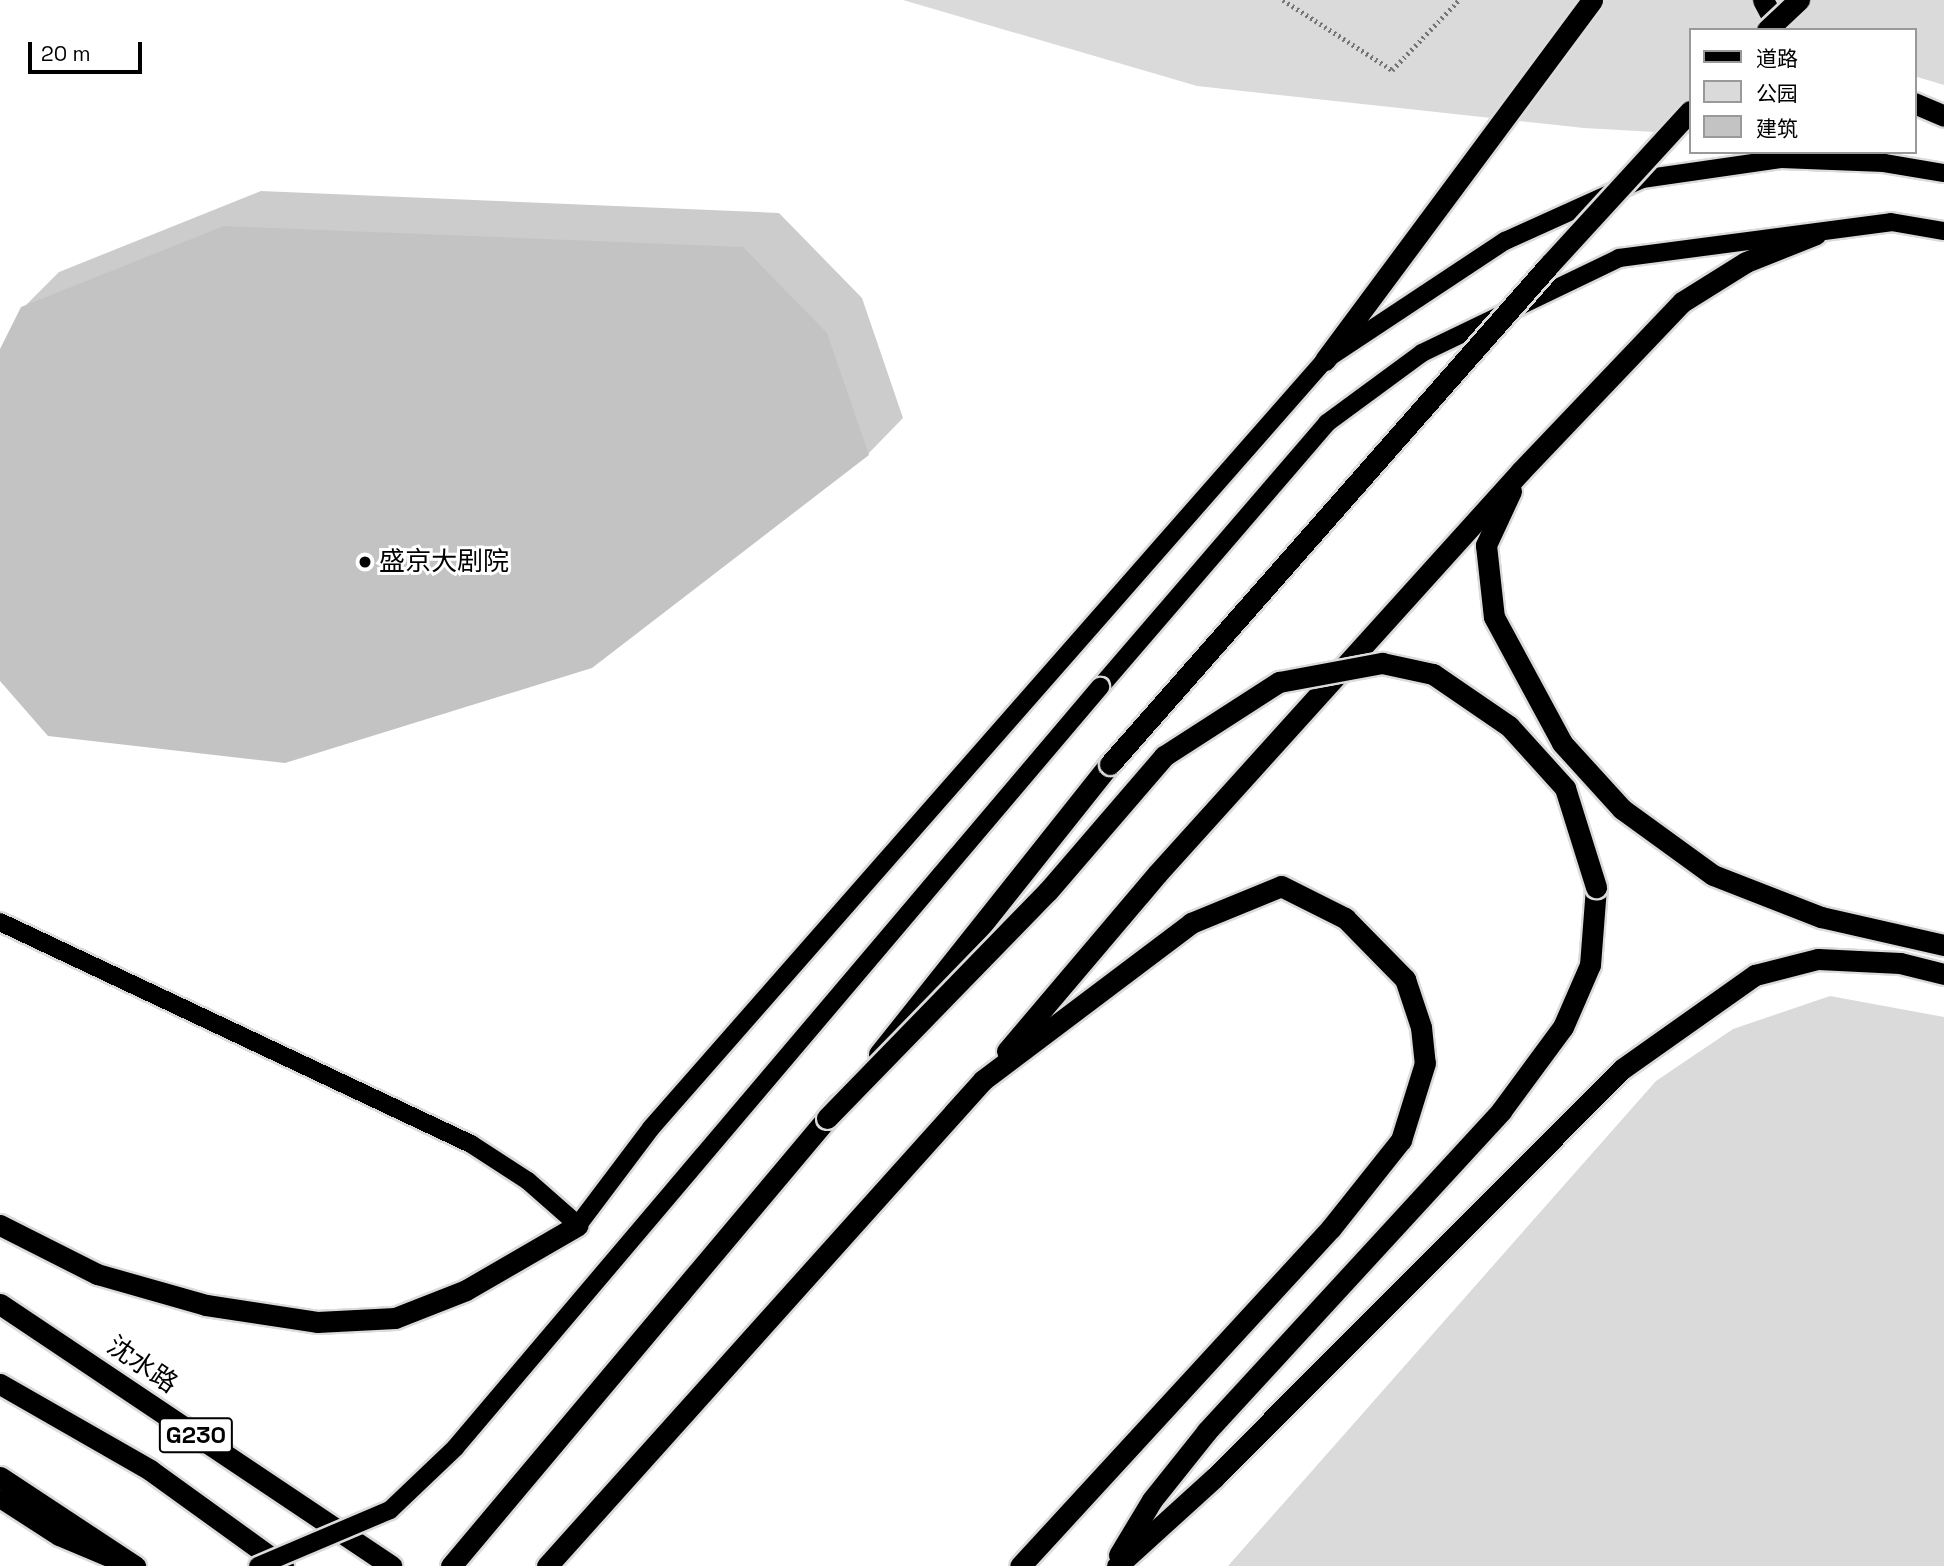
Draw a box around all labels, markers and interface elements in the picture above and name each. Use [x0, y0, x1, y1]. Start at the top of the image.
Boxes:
scale bar [32, 28, 145, 72]
legend [1688, 28, 1916, 154]
text: 20 m [41, 40, 91, 67]
text: 道路 [1756, 45, 1798, 72]
text: 公园 [1756, 80, 1798, 107]
text: 建筑 [1756, 115, 1798, 142]
place label: 盛京大剧院 [379, 546, 509, 578]
marker: 盛京大剧院 [357, 554, 373, 570]
street label: 沈水路 [101, 1330, 183, 1400]
road number: G230 [158, 1414, 234, 1456]

